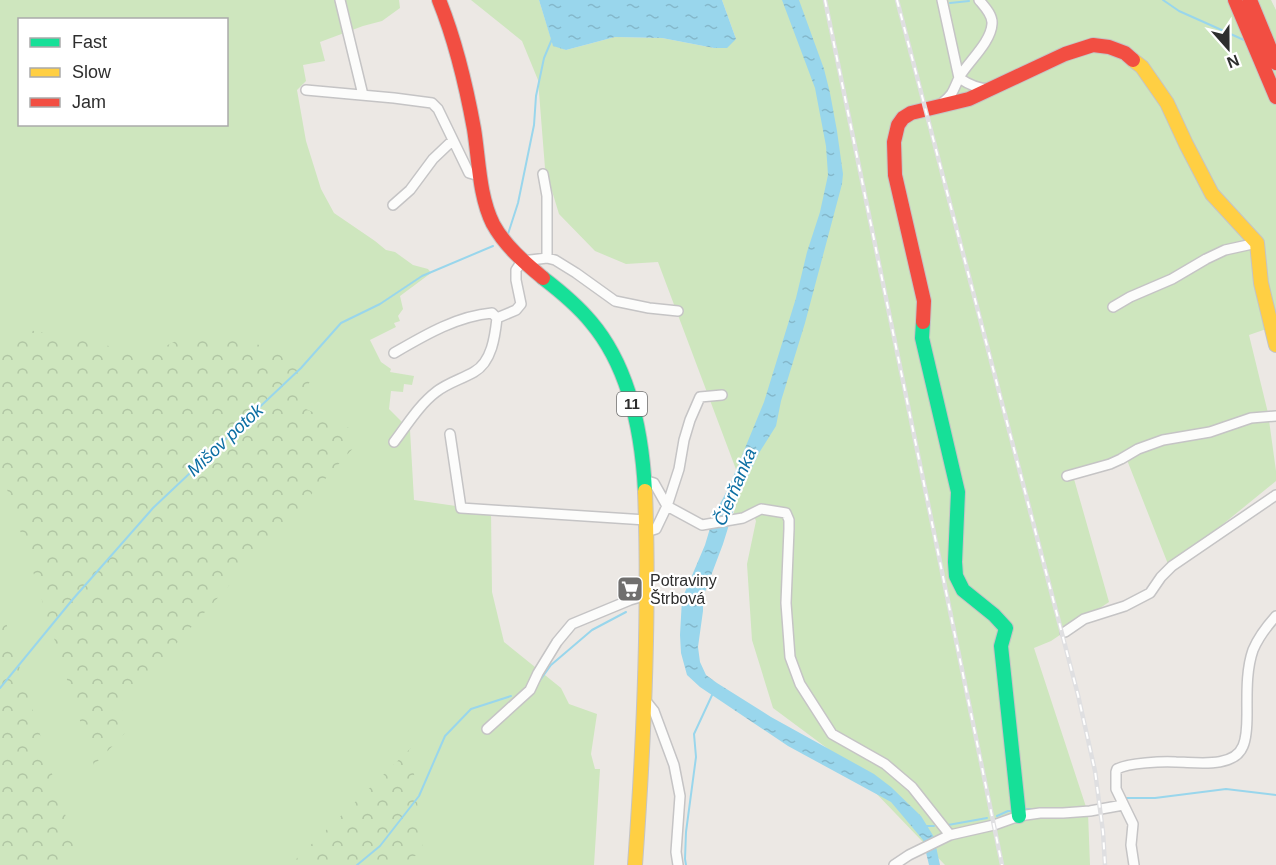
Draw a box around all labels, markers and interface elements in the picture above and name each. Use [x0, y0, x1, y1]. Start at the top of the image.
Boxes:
legend [18, 18, 228, 126]
north arrow [1198, 18, 1258, 78]
text: Fast [72, 32, 107, 52]
text: N [1225, 52, 1242, 72]
text: Slow [72, 62, 112, 82]
text: Jam [72, 92, 106, 112]
road number: 11 [617, 392, 647, 416]
water label: Mišov potok [183, 399, 268, 480]
water label: Čierňanka [709, 445, 760, 529]
place label: Potraviny Štrbová [650, 572, 717, 607]
supermarket icon: Potraviny Štrbová [615, 574, 645, 604]

